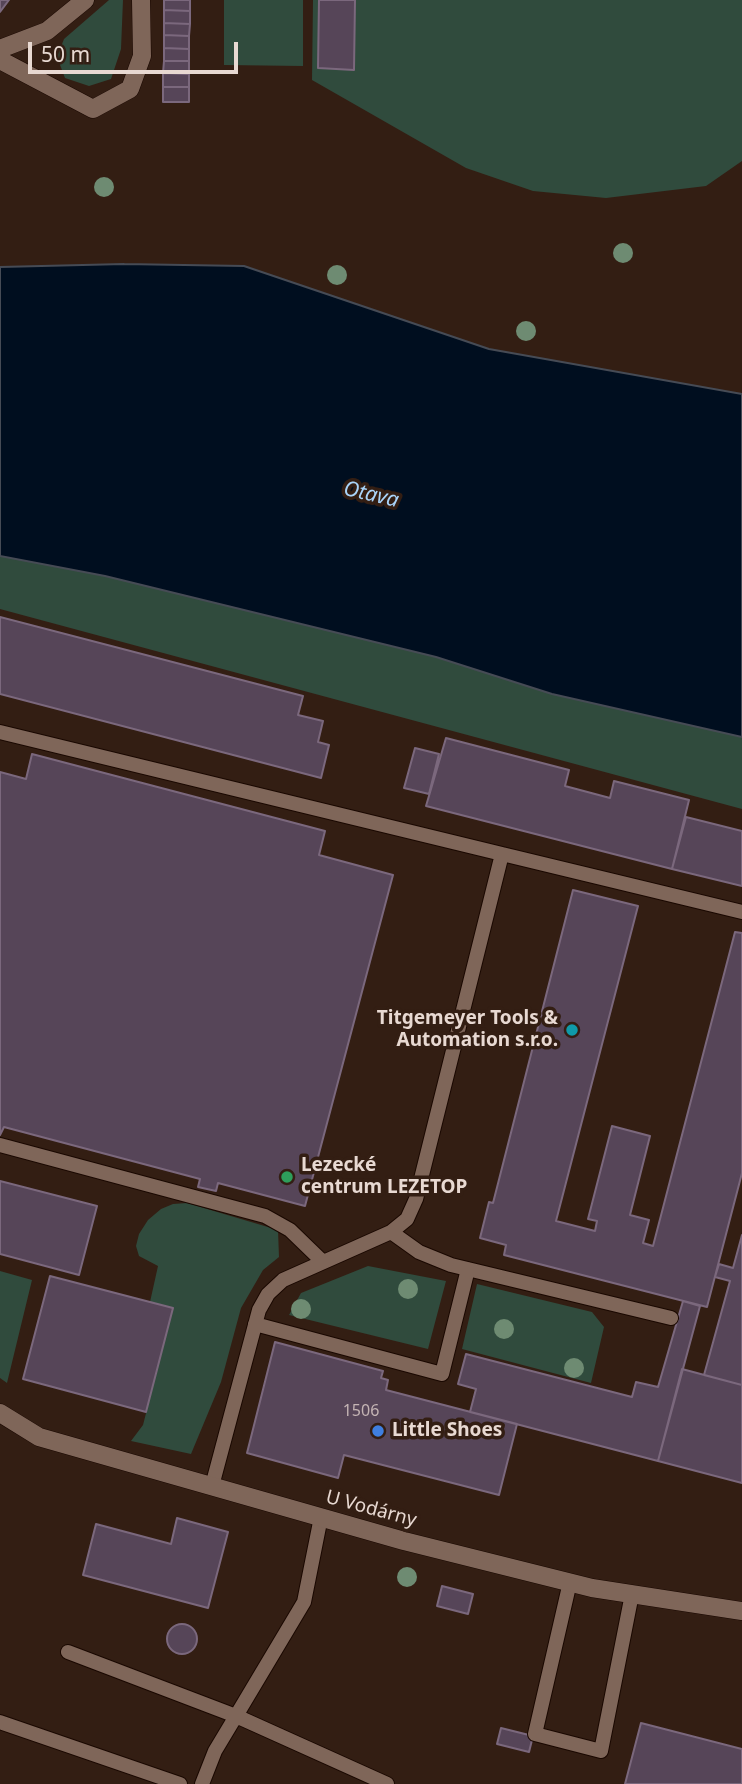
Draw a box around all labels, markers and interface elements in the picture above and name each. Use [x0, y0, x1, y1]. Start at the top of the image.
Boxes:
scale bar [32, 28, 242, 72]
text: 50 m [41, 40, 90, 68]
water label: Otava [341, 476, 401, 514]
place label: Titgemeyer Tools & Automation s.r.o. [377, 1008, 558, 1052]
marker: Titgemeyer Tools & Automation s.r.o. [564, 1022, 580, 1038]
place label: Lezecké centrum LEZETOP [301, 1155, 467, 1199]
marker: Lezecké centrum LEZETOP [279, 1169, 295, 1185]
house number: 1506 [343, 1401, 379, 1421]
place label: Little Shoes [392, 1420, 502, 1442]
marker: Little Shoes [370, 1423, 386, 1439]
street label: U Vodárny [323, 1486, 419, 1532]

